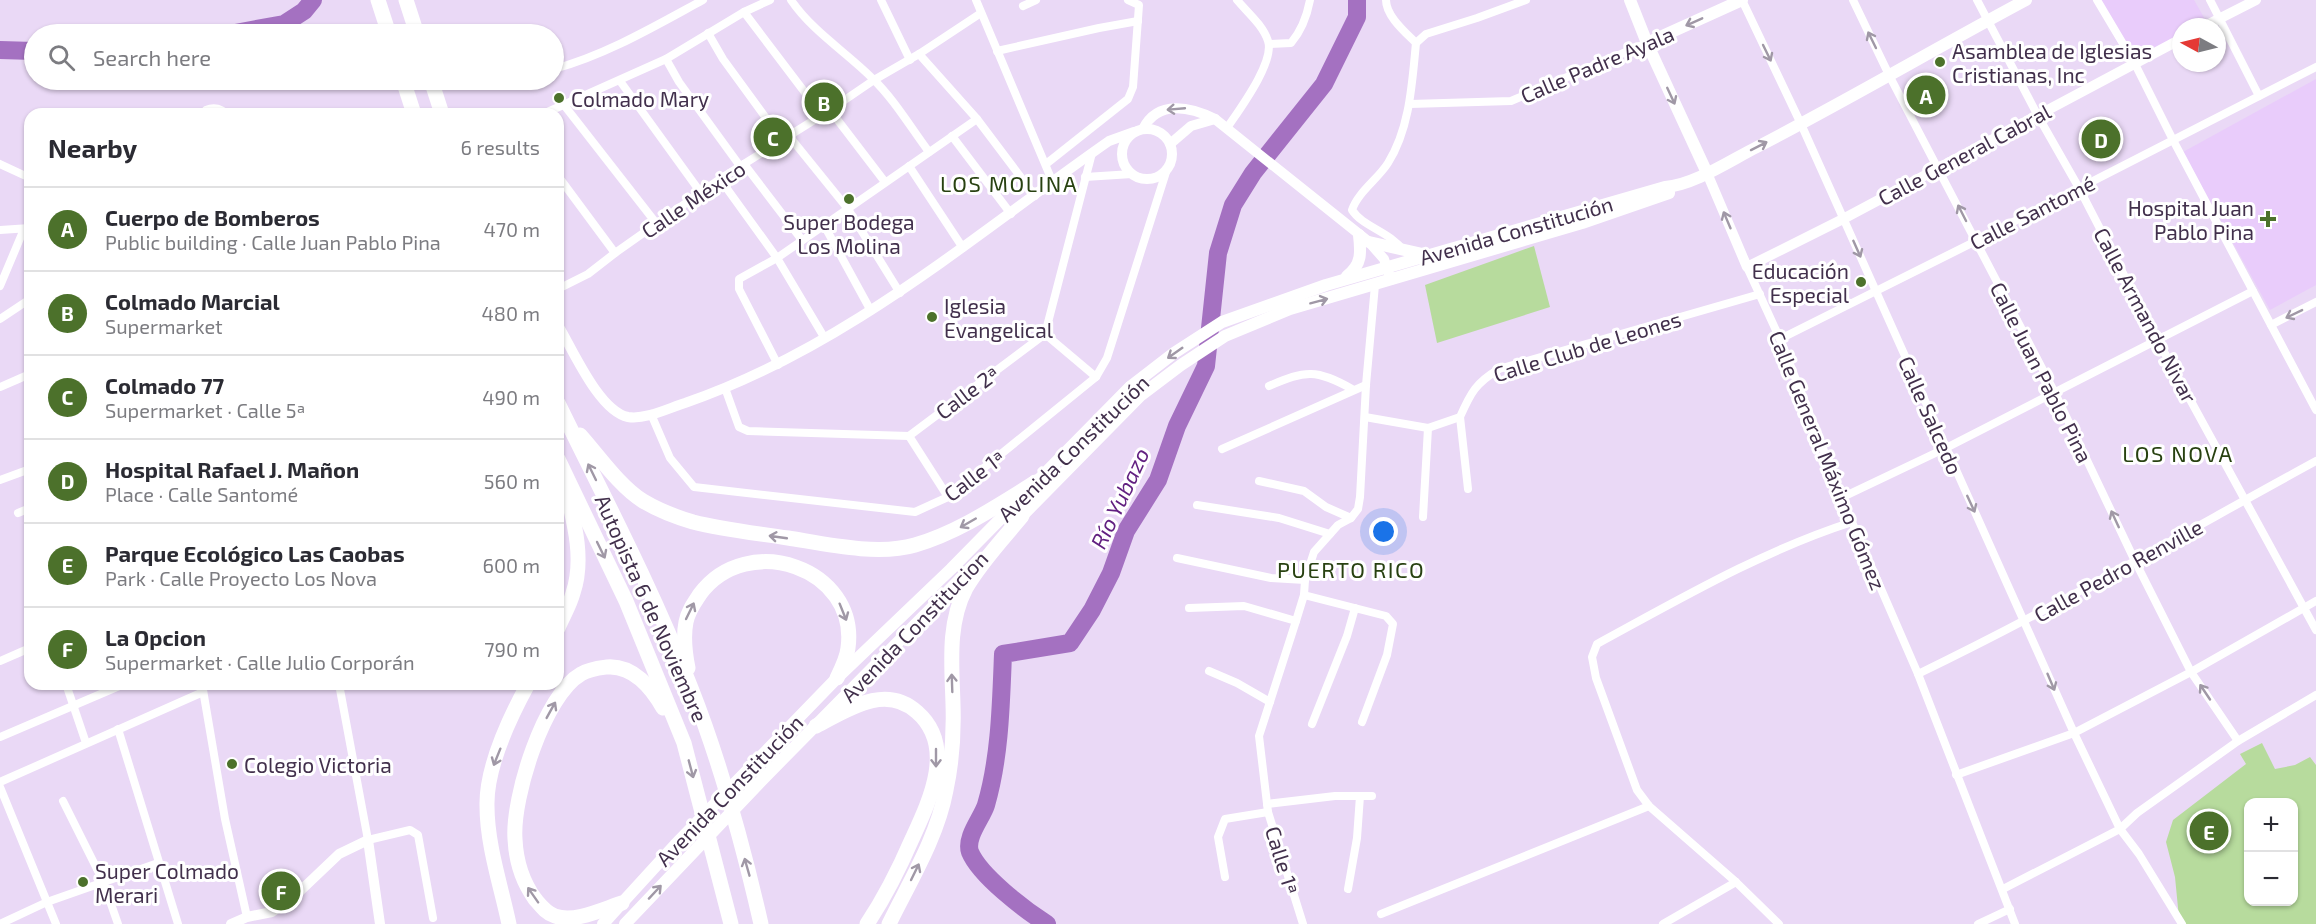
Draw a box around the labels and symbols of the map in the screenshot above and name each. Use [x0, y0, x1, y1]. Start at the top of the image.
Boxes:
one-way arrow [1686, 16, 1704, 28]
north arrow [2172, 18, 2226, 72]
street label: Calle Padre Ayala [1516, 20, 1678, 108]
one-way arrow [1866, 32, 1878, 50]
place label: Asamblea de Iglesias Cristianas, Inc [1952, 38, 2152, 87]
one-way arrow [1762, 43, 1774, 61]
marker: Asamblea de Iglesias Cristianas, Inc [1933, 55, 1947, 69]
pin: A [1906, 72, 1946, 118]
pin: B [804, 80, 844, 124]
place label: Colmado Mary [571, 86, 709, 111]
one-way arrow [1666, 87, 1678, 105]
marker: Colmado Mary [552, 91, 566, 105]
street label: Calle General Cabral [1873, 98, 2055, 210]
one-way arrow [1167, 104, 1186, 115]
pin: C [754, 114, 792, 160]
pin: D [2082, 116, 2120, 162]
one-way arrow [1749, 140, 1767, 151]
street label: Calle México [636, 155, 750, 243]
district label: LOS MOLINA [940, 170, 1078, 196]
street label: Calle Santomé [1965, 170, 2099, 254]
street label: Avenida Constitución [1416, 190, 1616, 270]
marker: Super Bodega Los Molina [842, 192, 856, 206]
place label: Hospital Juan Pablo Pina [2128, 195, 2254, 244]
one-way arrow [1956, 205, 1967, 223]
place label: Super Bodega Los Molina [783, 209, 915, 258]
marker: Hospital Juan Pablo Pina [2259, 210, 2277, 228]
one-way arrow [1720, 211, 1731, 229]
street label: Calle Armando Nivar [2089, 223, 2203, 407]
one-way arrow [1851, 240, 1863, 258]
place label: Educación Especial [1752, 258, 1850, 307]
marker: Educación Especial [1854, 275, 1868, 289]
street label: Calle Juan Pablo Pina [1986, 278, 2098, 466]
place label: Iglesia Evangelical [944, 293, 1054, 342]
one-way arrow [1309, 295, 1328, 306]
street label: Calle Club de Leones [1490, 306, 1684, 386]
one-way arrow [2285, 308, 2303, 320]
marker: Iglesia Evangelical [925, 310, 939, 324]
street label: Calle General Máximo Gómez [1765, 327, 1891, 593]
one-way arrow [1168, 347, 1184, 359]
street label: Calle Salcedo [1894, 352, 1968, 478]
street label: Calle 2ª [930, 360, 1004, 424]
street label: Avenida Constitución [992, 369, 1154, 527]
district label: LOS NOVA [2122, 440, 2234, 466]
street label: Calle 1ª [939, 444, 1009, 506]
water label: Río Yubazo [1084, 444, 1154, 552]
one-way arrow [585, 463, 597, 481]
street label: Autopista 6 de Noviembre [591, 491, 713, 725]
one-way arrow [1966, 494, 1978, 512]
one-way arrow [2108, 511, 2120, 529]
street label: Calle Pedro Renville [2029, 513, 2207, 627]
one-way arrow [960, 517, 977, 529]
your location [1369, 517, 1398, 546]
one-way arrow [769, 531, 789, 542]
one-way arrow [596, 540, 608, 558]
street label: Avenida Constitucion [835, 545, 993, 707]
district label: PUERTO RICO [1277, 556, 1425, 582]
one-way arrow [685, 602, 697, 620]
one-way arrow [838, 603, 849, 621]
one-way arrow [2046, 672, 2058, 690]
one-way arrow [947, 674, 958, 694]
one-way arrow [2199, 685, 2211, 701]
one-way arrow [545, 702, 557, 719]
street label: Avenida Constitución [650, 709, 808, 871]
one-way arrow [490, 747, 501, 766]
one-way arrow [930, 748, 942, 768]
place label: Colegio Victoria [244, 752, 392, 777]
marker: Colegio Victoria [225, 757, 239, 771]
one-way arrow [685, 759, 697, 778]
pin: E [2190, 808, 2228, 854]
street label: Calle 1ª [1261, 823, 1305, 897]
place label: Super Colmado Merari [95, 858, 239, 907]
one-way arrow [741, 858, 752, 877]
one-way arrow [910, 863, 921, 881]
pin: F [262, 868, 300, 914]
marker: Super Colmado Merari [76, 875, 90, 889]
one-way arrow [648, 884, 662, 899]
one-way arrow [526, 887, 539, 903]

